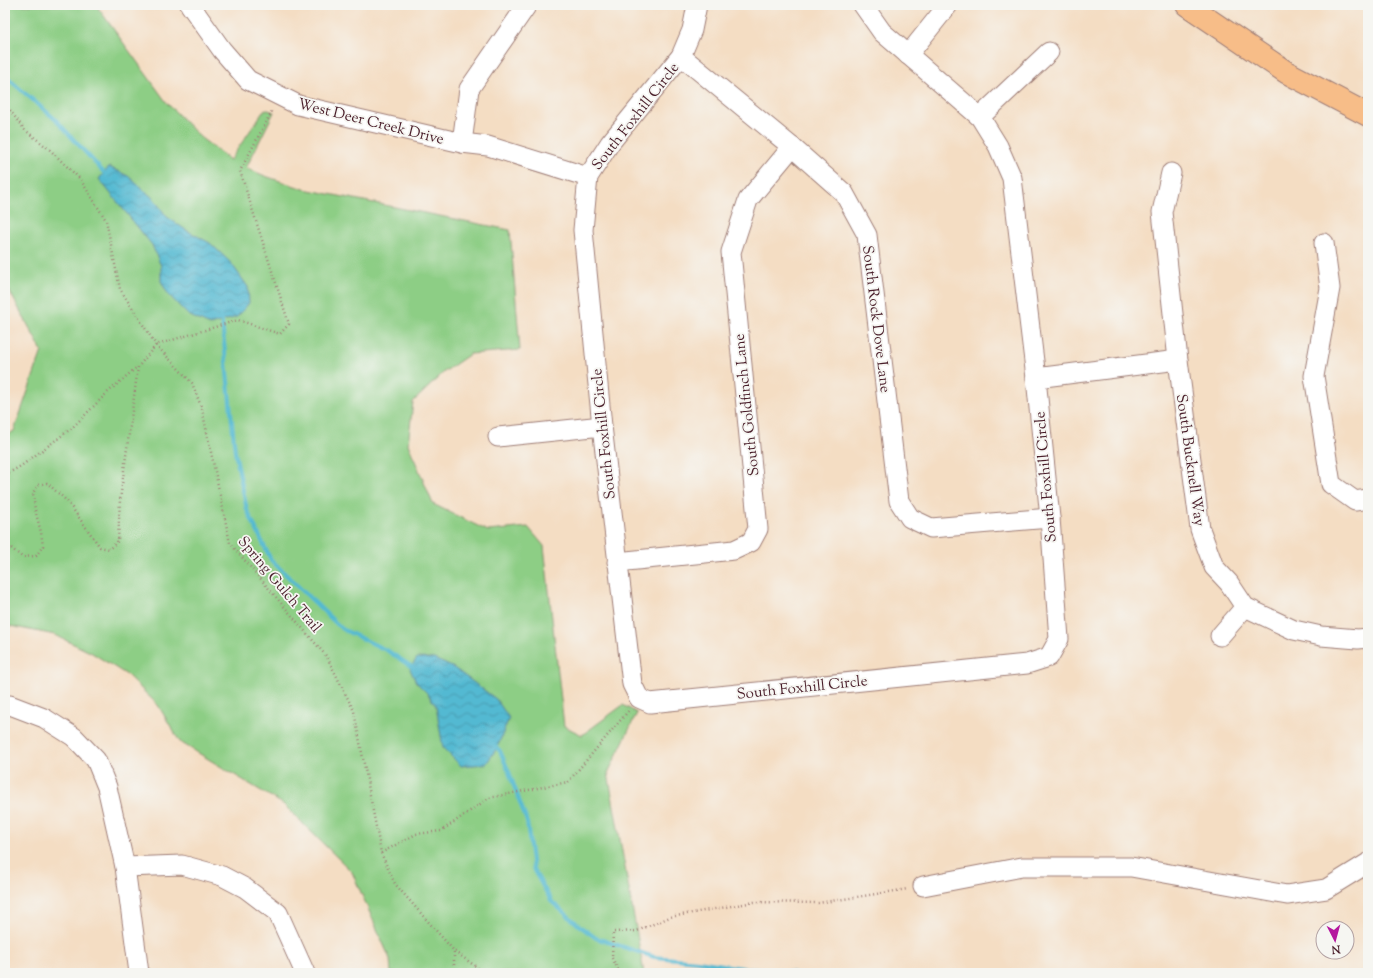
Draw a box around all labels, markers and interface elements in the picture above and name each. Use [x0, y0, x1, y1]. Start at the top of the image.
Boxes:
street label: South Foxhill Circle [587, 59, 685, 175]
street label: West Deer Creek Drive [295, 94, 446, 151]
street label: South Rock Dove Lane [856, 244, 895, 394]
street label: South Goldfinch Lane [730, 333, 765, 477]
street label: South Foxhill Circle [587, 367, 622, 500]
street label: South Bucknell Way [1170, 393, 1209, 528]
street label: South Foxhill Circle [1030, 411, 1063, 543]
street label: Spring Gulch Trail [232, 532, 326, 638]
street label: South Foxhill Circle [736, 671, 869, 706]
north arrow [1315, 920, 1355, 960]
text: N [1331, 940, 1342, 957]

